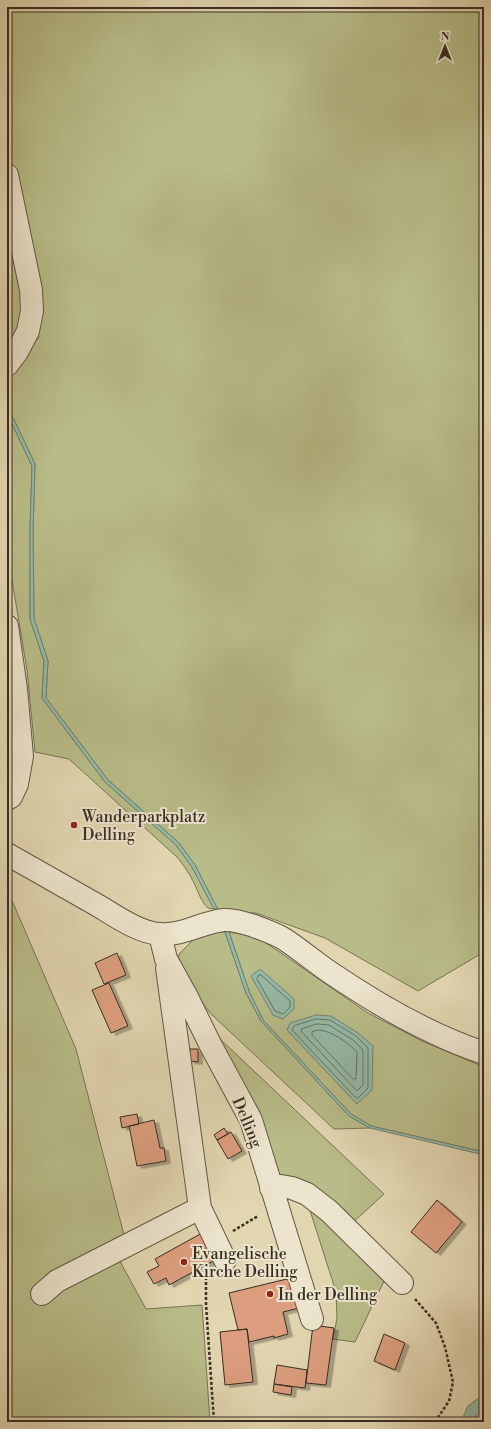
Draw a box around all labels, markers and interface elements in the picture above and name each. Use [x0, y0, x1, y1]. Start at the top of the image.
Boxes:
north arrow [425, 26, 465, 66]
text: N [441, 30, 450, 44]
place label: Wanderparkplatz Delling [81, 807, 206, 845]
marker: Wanderparkplatz Delling [69, 820, 79, 830]
street label: Delling [228, 1094, 267, 1151]
place label: Evangelische Kirche Delling [192, 1244, 298, 1282]
marker: Evangelische Kirche Delling [179, 1257, 189, 1267]
place label: In der Delling [278, 1285, 378, 1305]
marker: In der Delling [265, 1289, 275, 1299]

